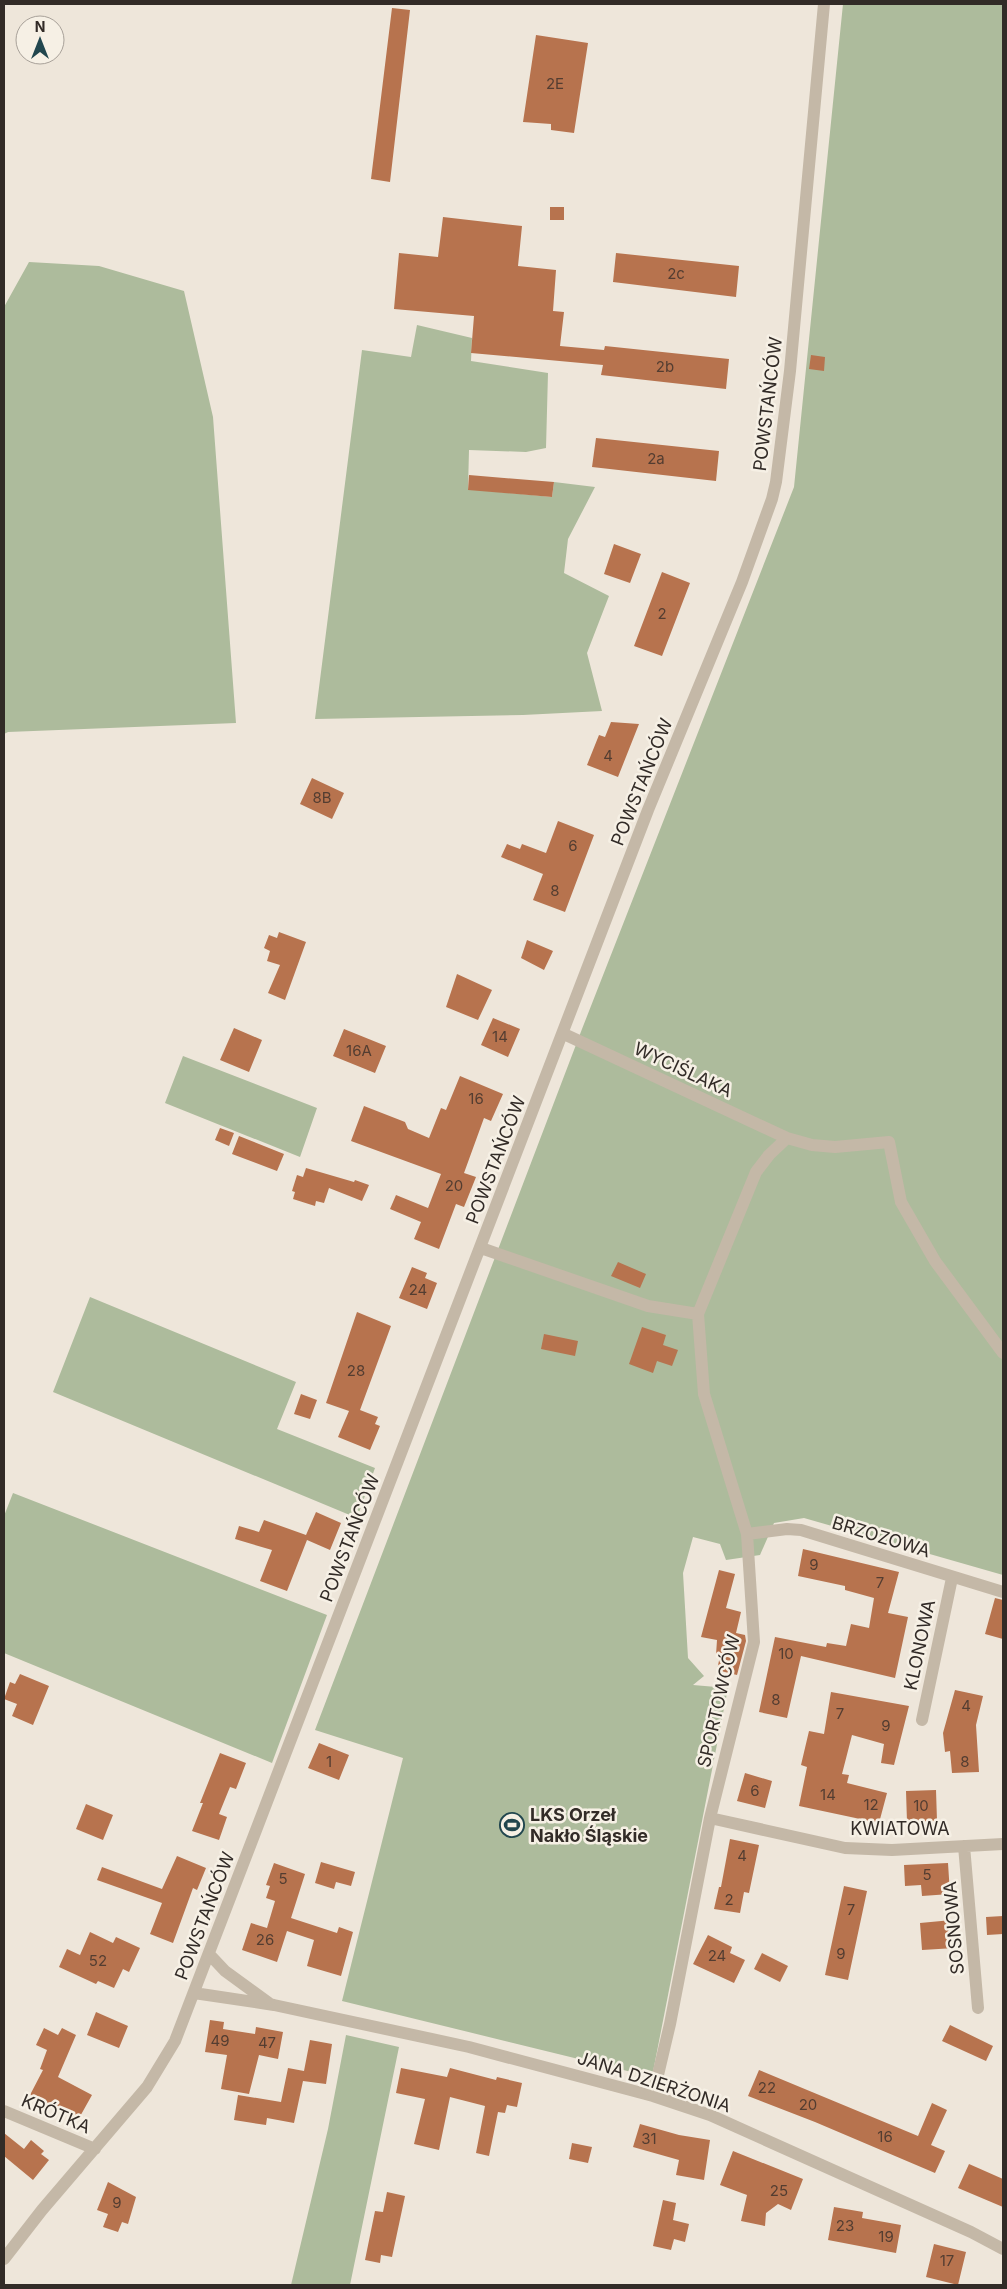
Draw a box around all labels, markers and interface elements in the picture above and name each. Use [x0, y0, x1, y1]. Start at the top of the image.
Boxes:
north arrow [15, 15, 65, 65]
text: N [35, 18, 45, 35]
house number: 2E [546, 74, 564, 93]
house number: 2c [667, 264, 685, 283]
street label: POWSTAŃCÓW [748, 335, 786, 472]
house number: 2b [656, 357, 674, 376]
house number: 2a [647, 449, 665, 468]
house number: 2 [657, 604, 667, 623]
street label: POWSTAŃCÓW [606, 715, 677, 848]
house number: 4 [603, 746, 613, 765]
house number: 8B [312, 788, 332, 807]
house number: 6 [568, 836, 578, 855]
house number: 8 [550, 881, 560, 900]
house number: 14 [492, 1027, 508, 1046]
street label: WYCIŚLAKA [631, 1037, 736, 1101]
house number: 16A [346, 1041, 372, 1060]
house number: 16 [468, 1089, 484, 1108]
street label: POWSTAŃCÓW [461, 1092, 530, 1227]
house number: 20 [445, 1176, 463, 1195]
house number: 24 [409, 1280, 427, 1299]
house number: 28 [347, 1361, 365, 1380]
street label: POWSTAŃCÓW [315, 1470, 384, 1605]
street label: BRZOZOWA [830, 1512, 933, 1561]
house number: 9 [809, 1555, 819, 1574]
house number: 7 [876, 1573, 884, 1592]
street label: KLONOWA [900, 1598, 939, 1692]
street label: SPORTOWCÓW [692, 1632, 744, 1769]
house number: 10 [778, 1644, 794, 1663]
house number: 8 [771, 1690, 781, 1709]
house number: 4 [961, 1696, 971, 1715]
house number: 7 [836, 1704, 844, 1723]
house number: 9 [881, 1716, 891, 1735]
house number: 1 [326, 1752, 332, 1771]
house number: 8 [960, 1752, 970, 1771]
house number: 6 [750, 1781, 760, 1800]
house number: 14 [820, 1785, 836, 1804]
house number: 12 [863, 1795, 879, 1814]
house number: 10 [913, 1796, 929, 1815]
place label: LKS Orzeł Nakło Śląskie [530, 1804, 648, 1846]
sports icon: LKS Orzeł Nakło Śląskie [499, 1812, 525, 1838]
street label: KWIATOWA [850, 1818, 950, 1839]
house number: 4 [737, 1846, 747, 1865]
street label: POWSTAŃCÓW [170, 1848, 239, 1983]
house number: 5 [922, 1865, 932, 1884]
house number: 5 [278, 1869, 288, 1888]
street label: SOSNOWA [939, 1881, 968, 1975]
house number: 2 [724, 1890, 734, 1909]
house number: 7 [847, 1900, 855, 1919]
house number: 26 [256, 1930, 274, 1949]
house number: 9 [836, 1944, 846, 1963]
house number: 24 [708, 1946, 726, 1965]
house number: 52 [89, 1951, 107, 1970]
house number: 49 [211, 2031, 230, 2050]
house number: 47 [258, 2033, 276, 2052]
street label: JANA DZIERŻONIA [575, 2046, 734, 2116]
house number: 22 [758, 2078, 776, 2097]
street label: KRÓTKA [18, 2089, 94, 2137]
house number: 20 [799, 2095, 817, 2114]
house number: 16 [877, 2127, 893, 2146]
house number: 31 [641, 2129, 657, 2148]
house number: 25 [770, 2181, 788, 2200]
house number: 9 [112, 2193, 122, 2212]
house number: 23 [836, 2216, 854, 2235]
house number: 19 [878, 2227, 894, 2246]
house number: 17 [940, 2251, 954, 2270]

